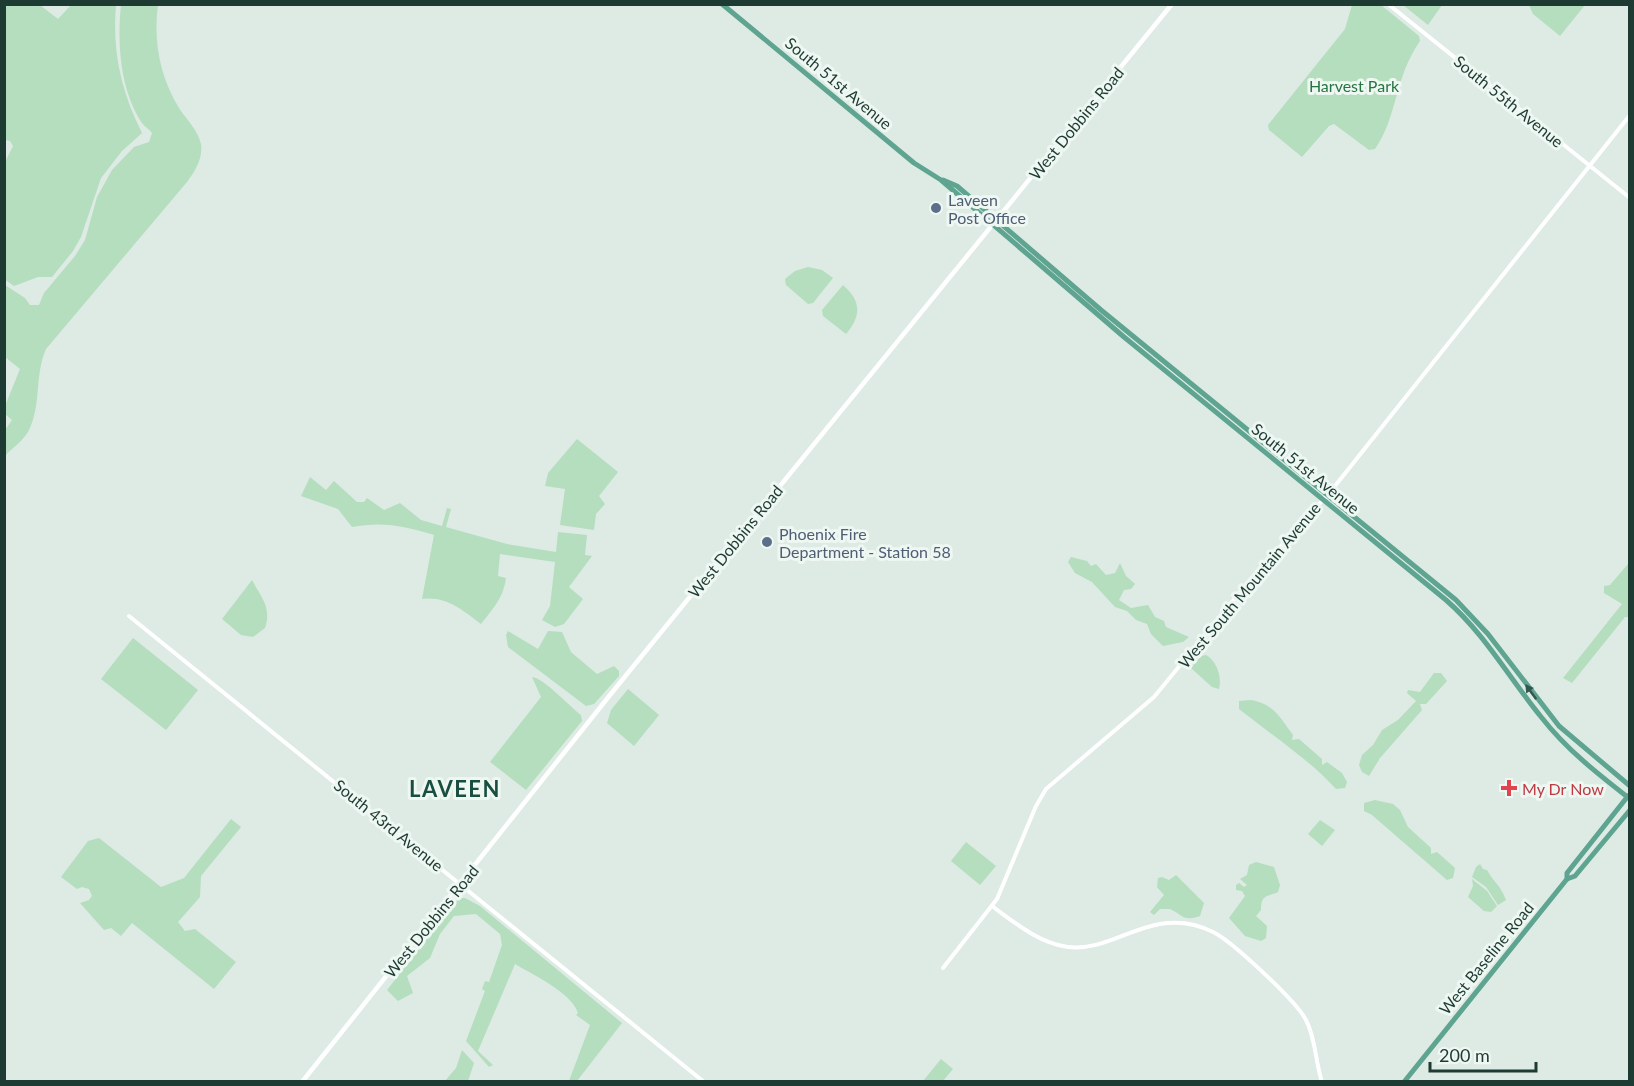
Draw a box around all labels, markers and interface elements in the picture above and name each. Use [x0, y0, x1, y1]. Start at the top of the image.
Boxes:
street label: South 51st Avenue [782, 33, 896, 133]
street label: South 55th Avenue [1451, 51, 1567, 151]
street label: West Dobbins Road [1025, 63, 1127, 183]
park label: Harvest Park [1309, 76, 1400, 95]
place label: Laveen Post Office [948, 190, 1026, 227]
marker: Laveen Post Office [929, 201, 943, 215]
street label: South 51st Avenue [1248, 419, 1364, 517]
street label: West Dobbins Road [684, 481, 786, 601]
street label: West South Mountain Avenue [1174, 498, 1324, 672]
place label: Phoenix Fire Department - Station 58 [779, 524, 951, 561]
marker: Phoenix Fire Department - Station 58 [760, 535, 774, 549]
one-way arrow [1525, 684, 1537, 700]
street label: South 43rd Avenue [331, 775, 447, 875]
district label: LAVEEN [409, 775, 501, 802]
marker: My Dr Now [1500, 779, 1518, 797]
place label: My Dr Now [1522, 779, 1604, 798]
street label: West Dobbins Road [380, 861, 482, 981]
street label: West Baseline Road [1435, 898, 1537, 1018]
scale bar [1430, 1035, 1536, 1073]
text: 200 m [1439, 1044, 1490, 1066]

